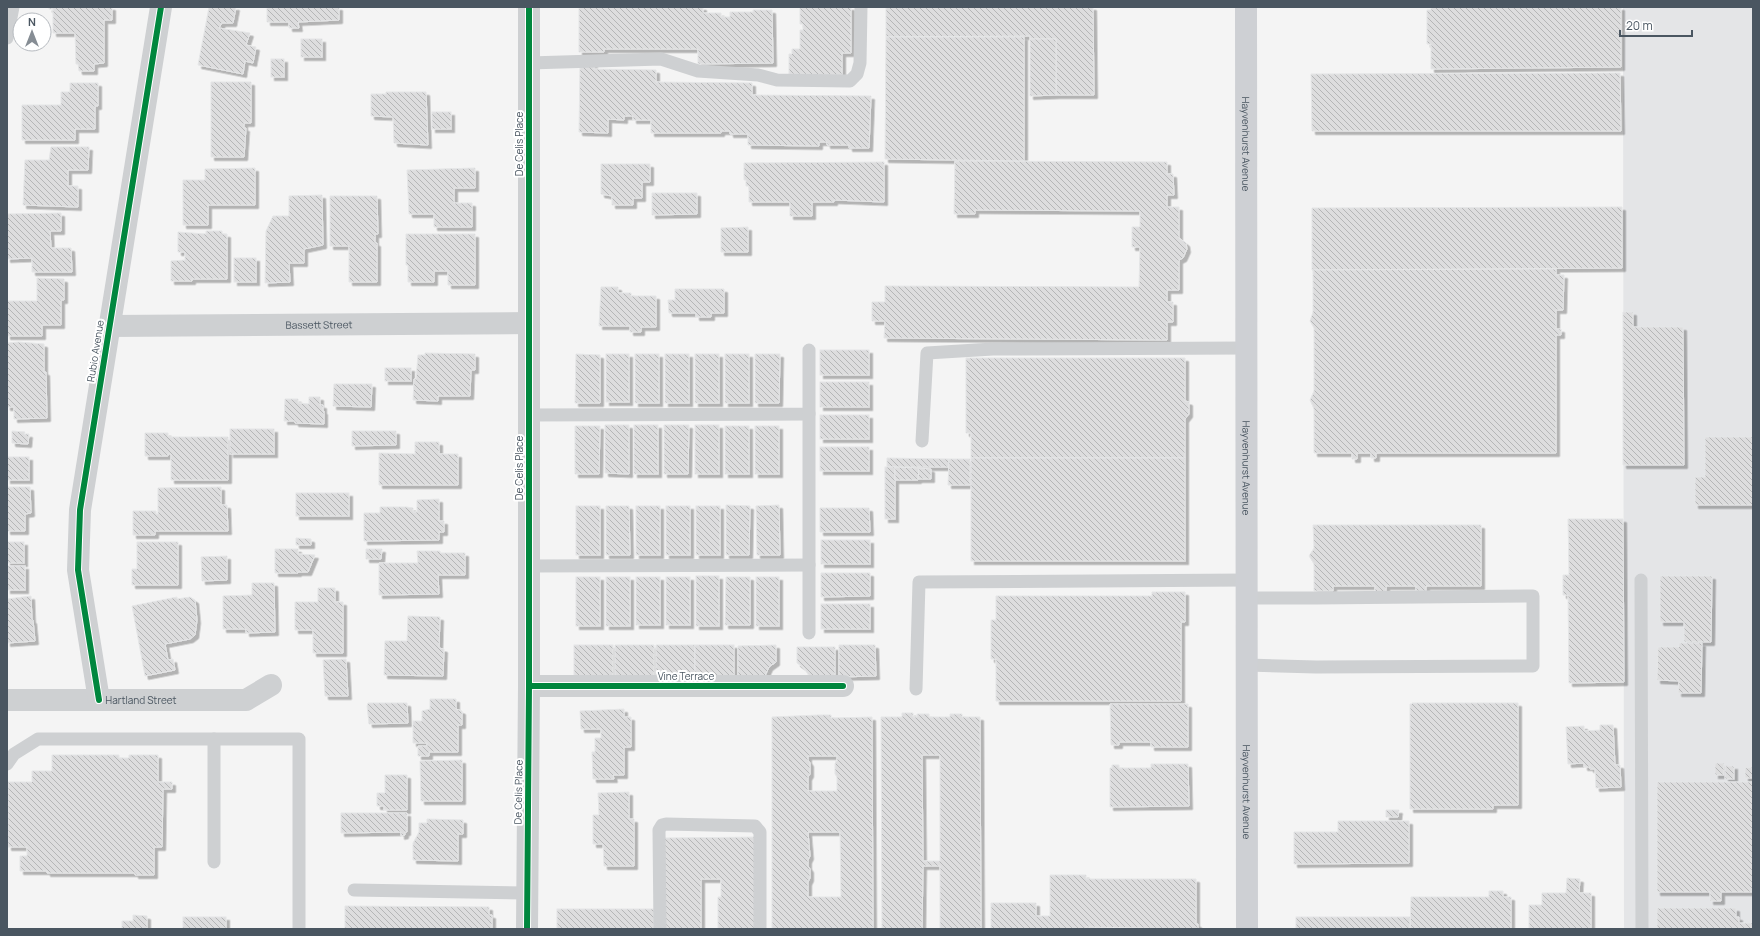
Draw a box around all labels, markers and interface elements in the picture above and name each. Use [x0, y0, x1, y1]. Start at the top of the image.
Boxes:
north arrow [12, 12, 52, 52]
scale bar [1620, 12, 1692, 38]
text: N [28, 14, 36, 29]
text: 20 m [1626, 17, 1653, 34]
street label: Hayvenhurst Avenue [1239, 97, 1253, 192]
street label: De Celis Place [512, 112, 526, 176]
street label: Bassett Street [285, 317, 353, 332]
street label: Rubio Avenue [83, 319, 107, 383]
street label: Hayvenhurst Avenue [1239, 421, 1254, 516]
street label: De Celis Place [512, 436, 526, 500]
street label: Vine Terrace [658, 669, 715, 683]
street label: Hartland Street [105, 693, 177, 707]
street label: Hayvenhurst Avenue [1240, 745, 1254, 840]
street label: De Celis Place [510, 759, 526, 824]

